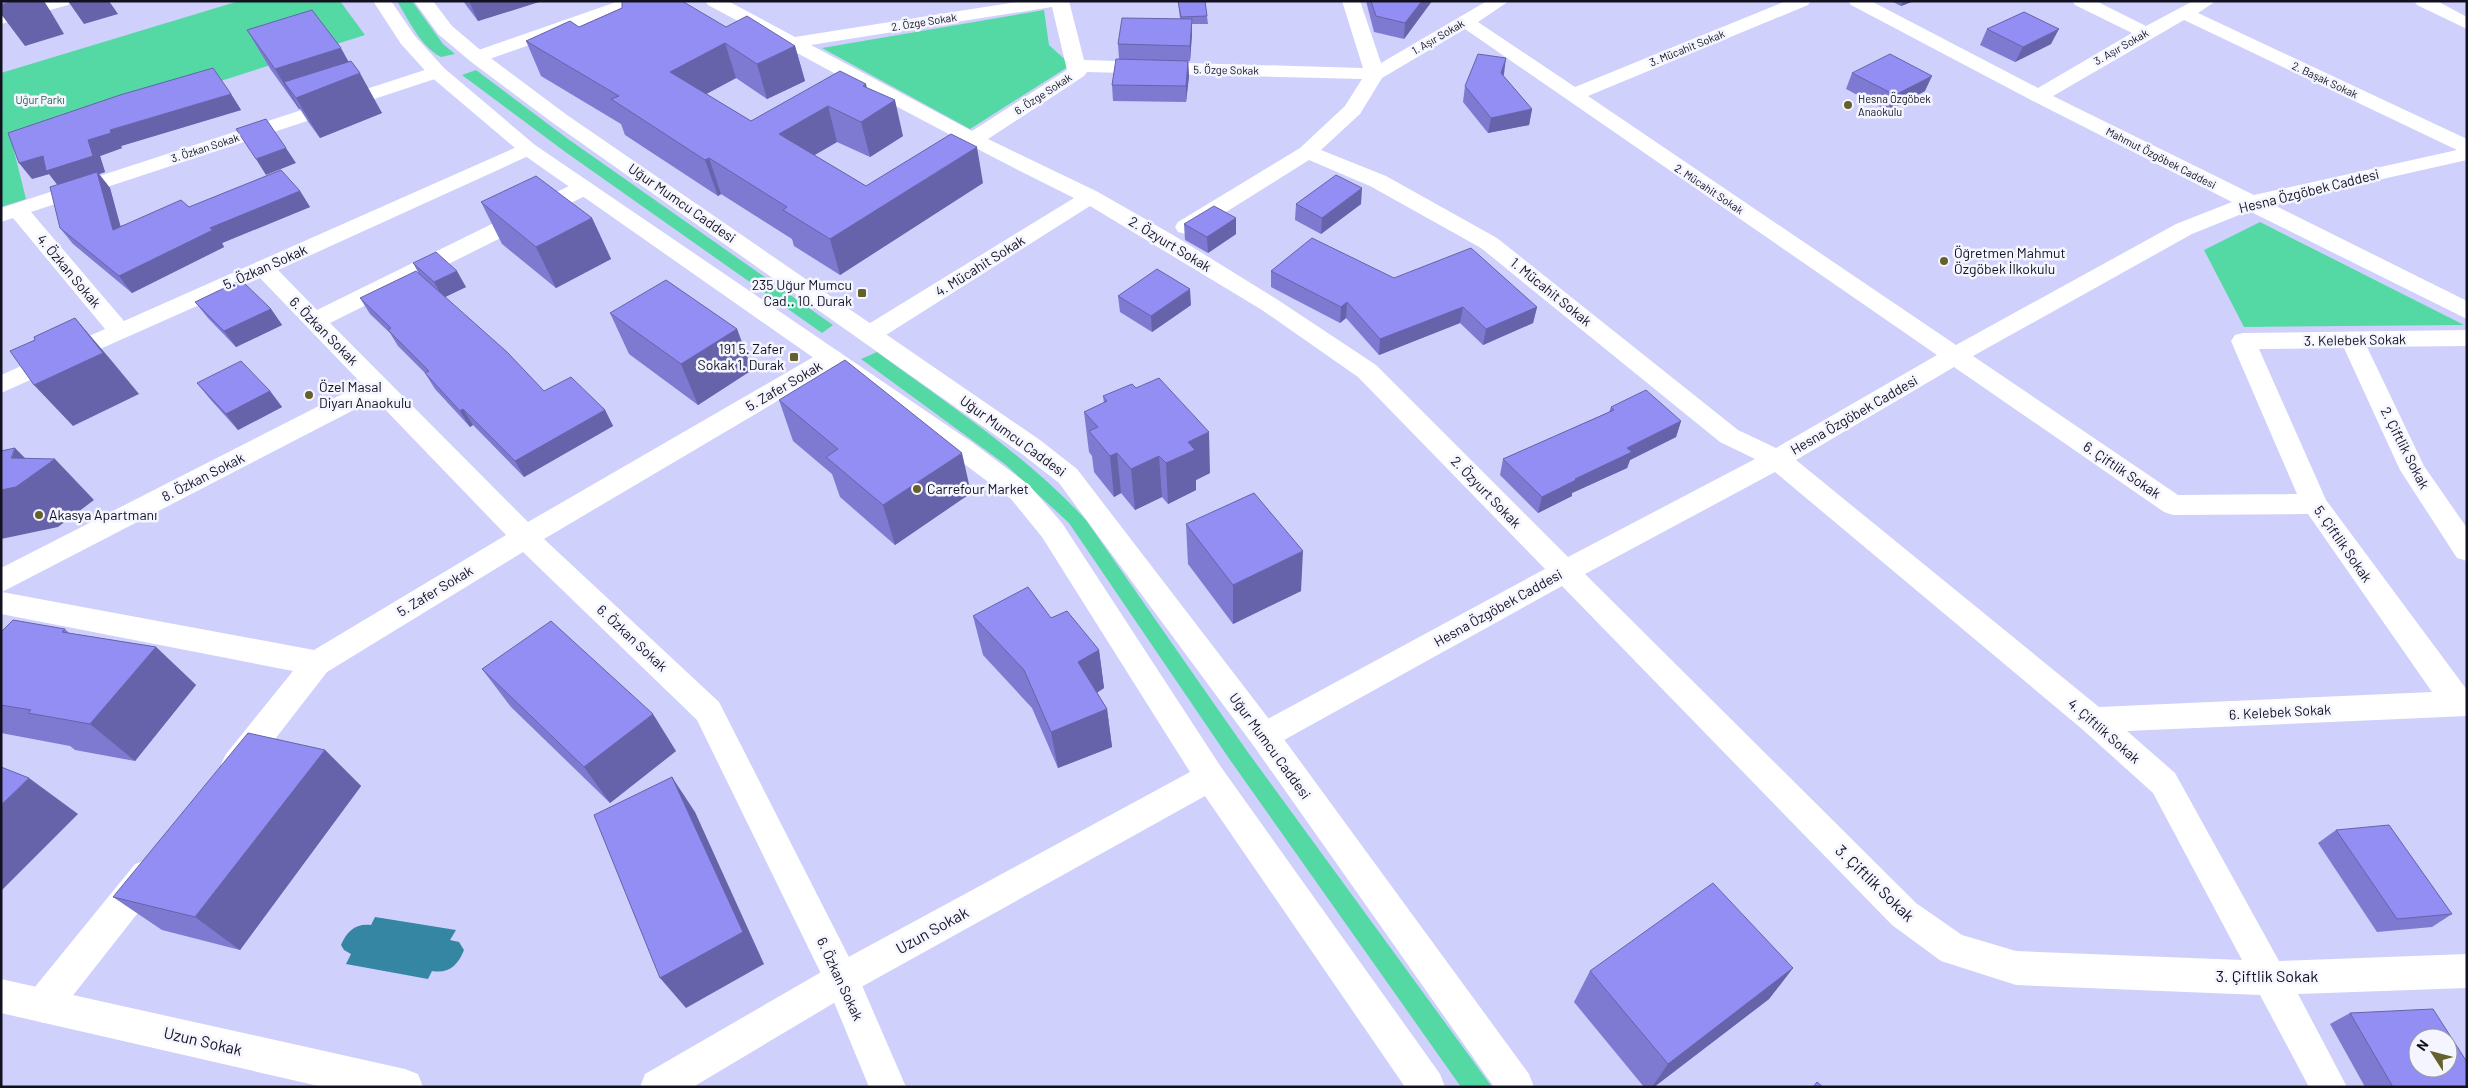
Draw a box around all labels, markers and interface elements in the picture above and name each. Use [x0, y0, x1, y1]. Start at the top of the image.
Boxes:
street label: 2. Özge Sokak [890, 9, 958, 33]
street label: 1. Aşır Sokak [1409, 16, 1467, 57]
street label: 3. Mücahit Sokak [1647, 26, 1727, 69]
street label: 3. Aşır Sokak [2091, 26, 2151, 67]
street label: 2. Başak Sokak [2290, 59, 2361, 101]
street label: 5. Özge Sokak [1193, 61, 1259, 77]
street label: 6. Özge Sokak [1011, 69, 1074, 117]
place label: Hesna Özgöbek Anaokulu [1858, 91, 1931, 118]
park label: Uğur Parkı [15, 93, 65, 106]
marker: Hesna Özgöbek Anaokulu [1842, 99, 1854, 111]
street label: Mahmut Özgöbek Caddesi [2104, 123, 2219, 191]
street label: 3. Özkan Sokak [169, 129, 241, 165]
street label: Uğur Mumcu Caddesi [625, 159, 739, 246]
street label: 2. Mücahit Sokak [1672, 161, 1747, 217]
street label: Hesna Özgöbek Caddesi [2237, 165, 2381, 216]
street label: 2. Özyurt Sokak [1126, 212, 1215, 275]
street label: 4. Özkan Sokak [34, 231, 105, 311]
street label: 4. Mücahit Sokak [932, 231, 1028, 300]
street label: 5. Özkan Sokak [220, 240, 309, 293]
place label: Öğretmen Mahmut Özgöbek İlkokulu [1954, 244, 2066, 277]
street label: 1. Mücahit Sokak [1507, 254, 1595, 330]
marker: Öğretmen Mahmut Özgöbek İlkokulu [1938, 255, 1950, 267]
place label: 235 Uğur Mumcu Cad.. 10. Durak [752, 276, 852, 309]
marker: 235 Uğur Mumcu Cad.. 10. Durak [856, 287, 868, 299]
street label: 6. Özkan Sokak [286, 293, 362, 369]
street label: 3. Kelebek Sokak [2304, 330, 2406, 349]
place label: 191 5. Zafer Sokak 1. Durak [698, 340, 784, 373]
marker: 191 5. Zafer Sokak 1. Durak [788, 351, 800, 363]
street label: 5. Zafer Sokak [743, 357, 825, 414]
street label: Hesna Özgöbek Caddesi [1787, 371, 1920, 458]
place label: Özel Masal Diyarı Anaokulu [319, 378, 412, 411]
marker: Özel Masal Diyarı Anaokulu [303, 389, 315, 401]
street label: Uğur Mumcu Caddesi [957, 391, 1070, 480]
street label: 2. Çiftlik Sokak [2377, 404, 2433, 492]
street label: 6. Çiftlik Sokak [2080, 438, 2164, 502]
street label: 8. Özkan Sokak [159, 449, 247, 505]
street label: 2. Özyurt Sokak [1448, 452, 1525, 531]
place label: Carrefour Market [927, 480, 1029, 497]
marker: Carrefour Market [911, 483, 923, 495]
street label: 5. Çiftlik Sokak [2311, 502, 2376, 585]
place label: Akasya Apartmanı [49, 506, 157, 523]
marker: Akasya Apartmanı [33, 509, 45, 521]
street label: 5. Zafer Sokak [394, 561, 476, 620]
street label: Hesna Özgöbek Caddesi [1431, 565, 1565, 650]
street label: 6. Özkan Sokak [594, 601, 671, 675]
street label: Uğur Mumcu Caddesi [1226, 689, 1315, 802]
street label: 4. Çiftlik Sokak [2065, 695, 2144, 767]
street label: 6. Kelebek Sokak [2229, 700, 2331, 723]
street label: 3. Çiftlik Sokak [1832, 840, 1919, 925]
street label: Uzun Sokak [892, 902, 971, 957]
street label: 6. Özkan Sokak [814, 934, 867, 1023]
street label: 3. Çiftlik Sokak [2216, 966, 2318, 985]
street label: Uzun Sokak [162, 1022, 244, 1059]
north arrow [2408, 1028, 2458, 1078]
text: N [2412, 1036, 2432, 1054]

